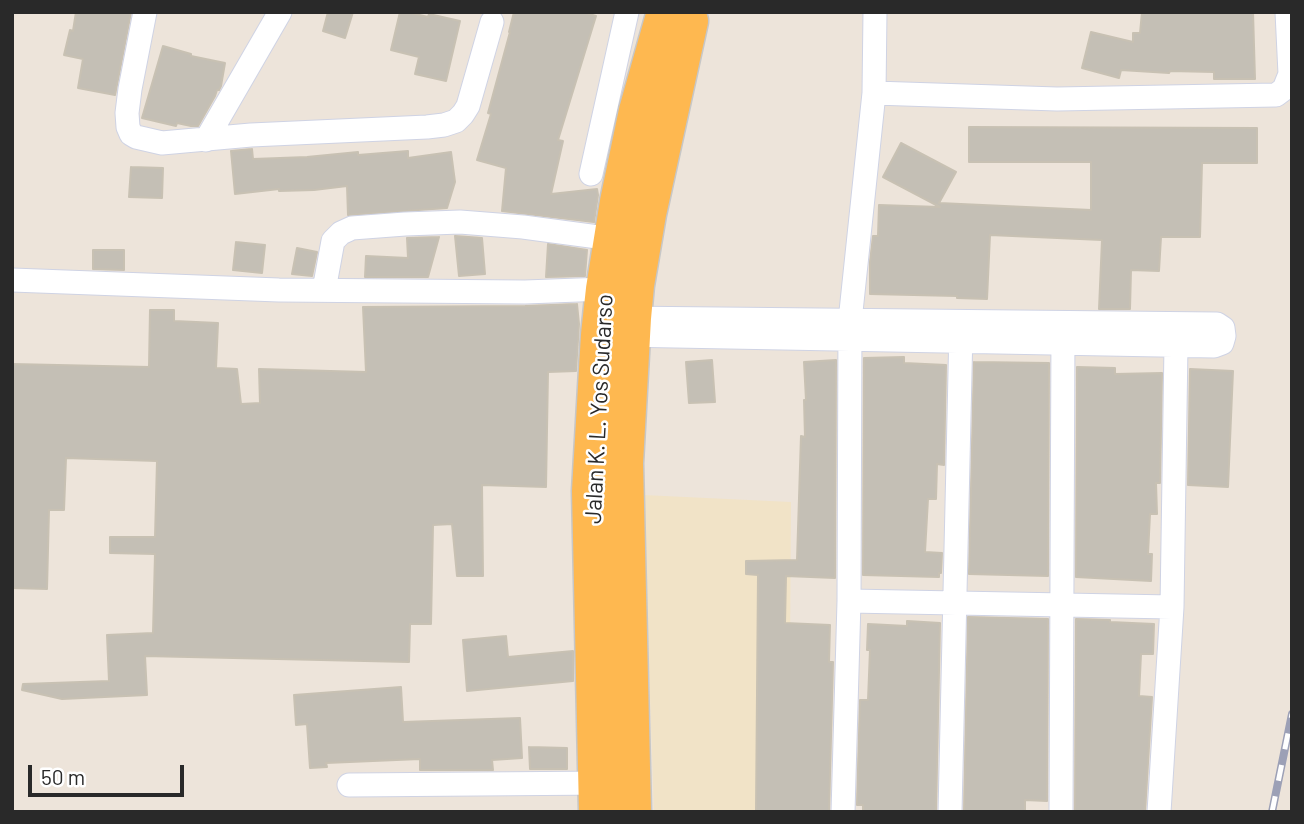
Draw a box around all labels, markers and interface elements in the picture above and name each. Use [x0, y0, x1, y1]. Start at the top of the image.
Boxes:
street label: Jalan K. L. Yos Sudarso [579, 293, 619, 525]
scale bar [32, 750, 187, 794]
text: 50 m [41, 764, 85, 789]

